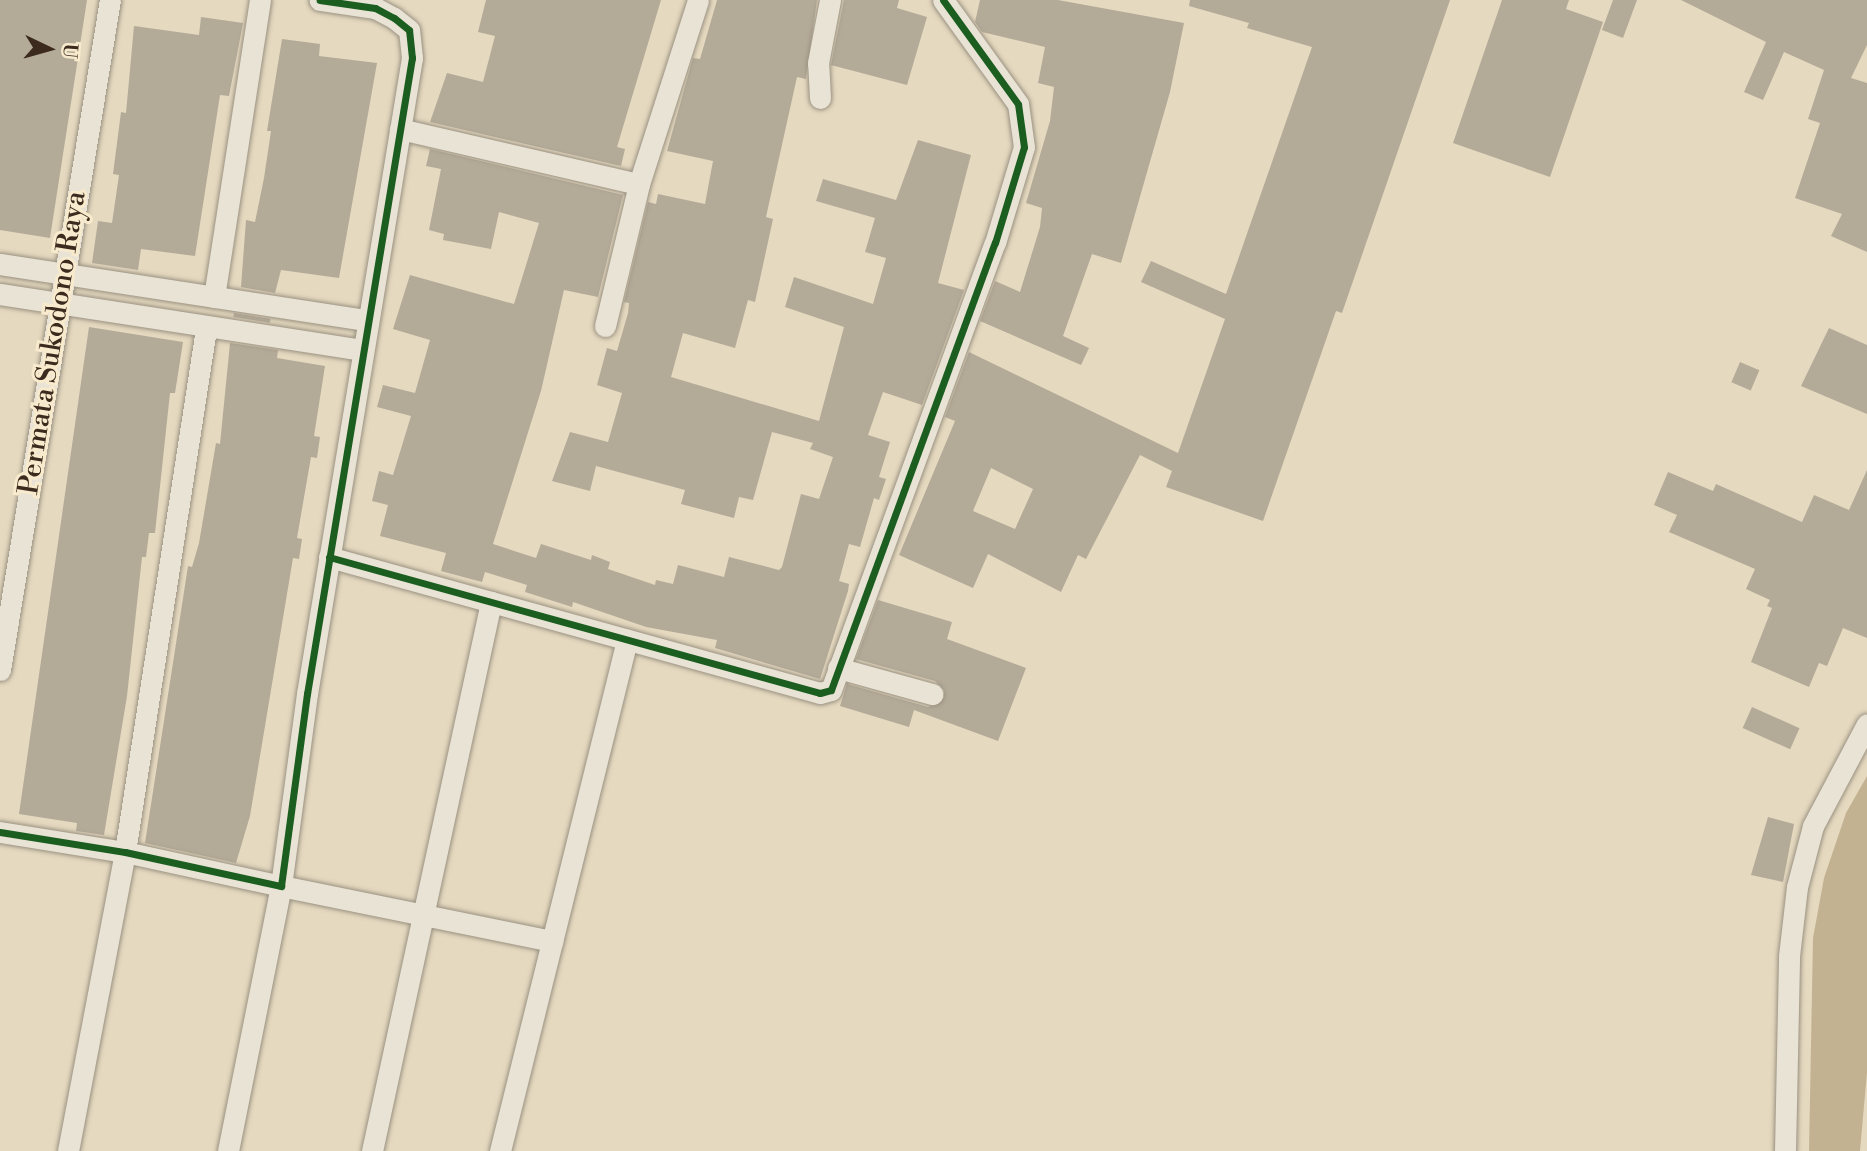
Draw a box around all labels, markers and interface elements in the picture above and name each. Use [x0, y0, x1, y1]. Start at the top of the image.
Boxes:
north arrow [14, 14, 84, 84]
text: U [57, 42, 83, 59]
street label: Permata Sukodono Raya [12, 189, 94, 497]

